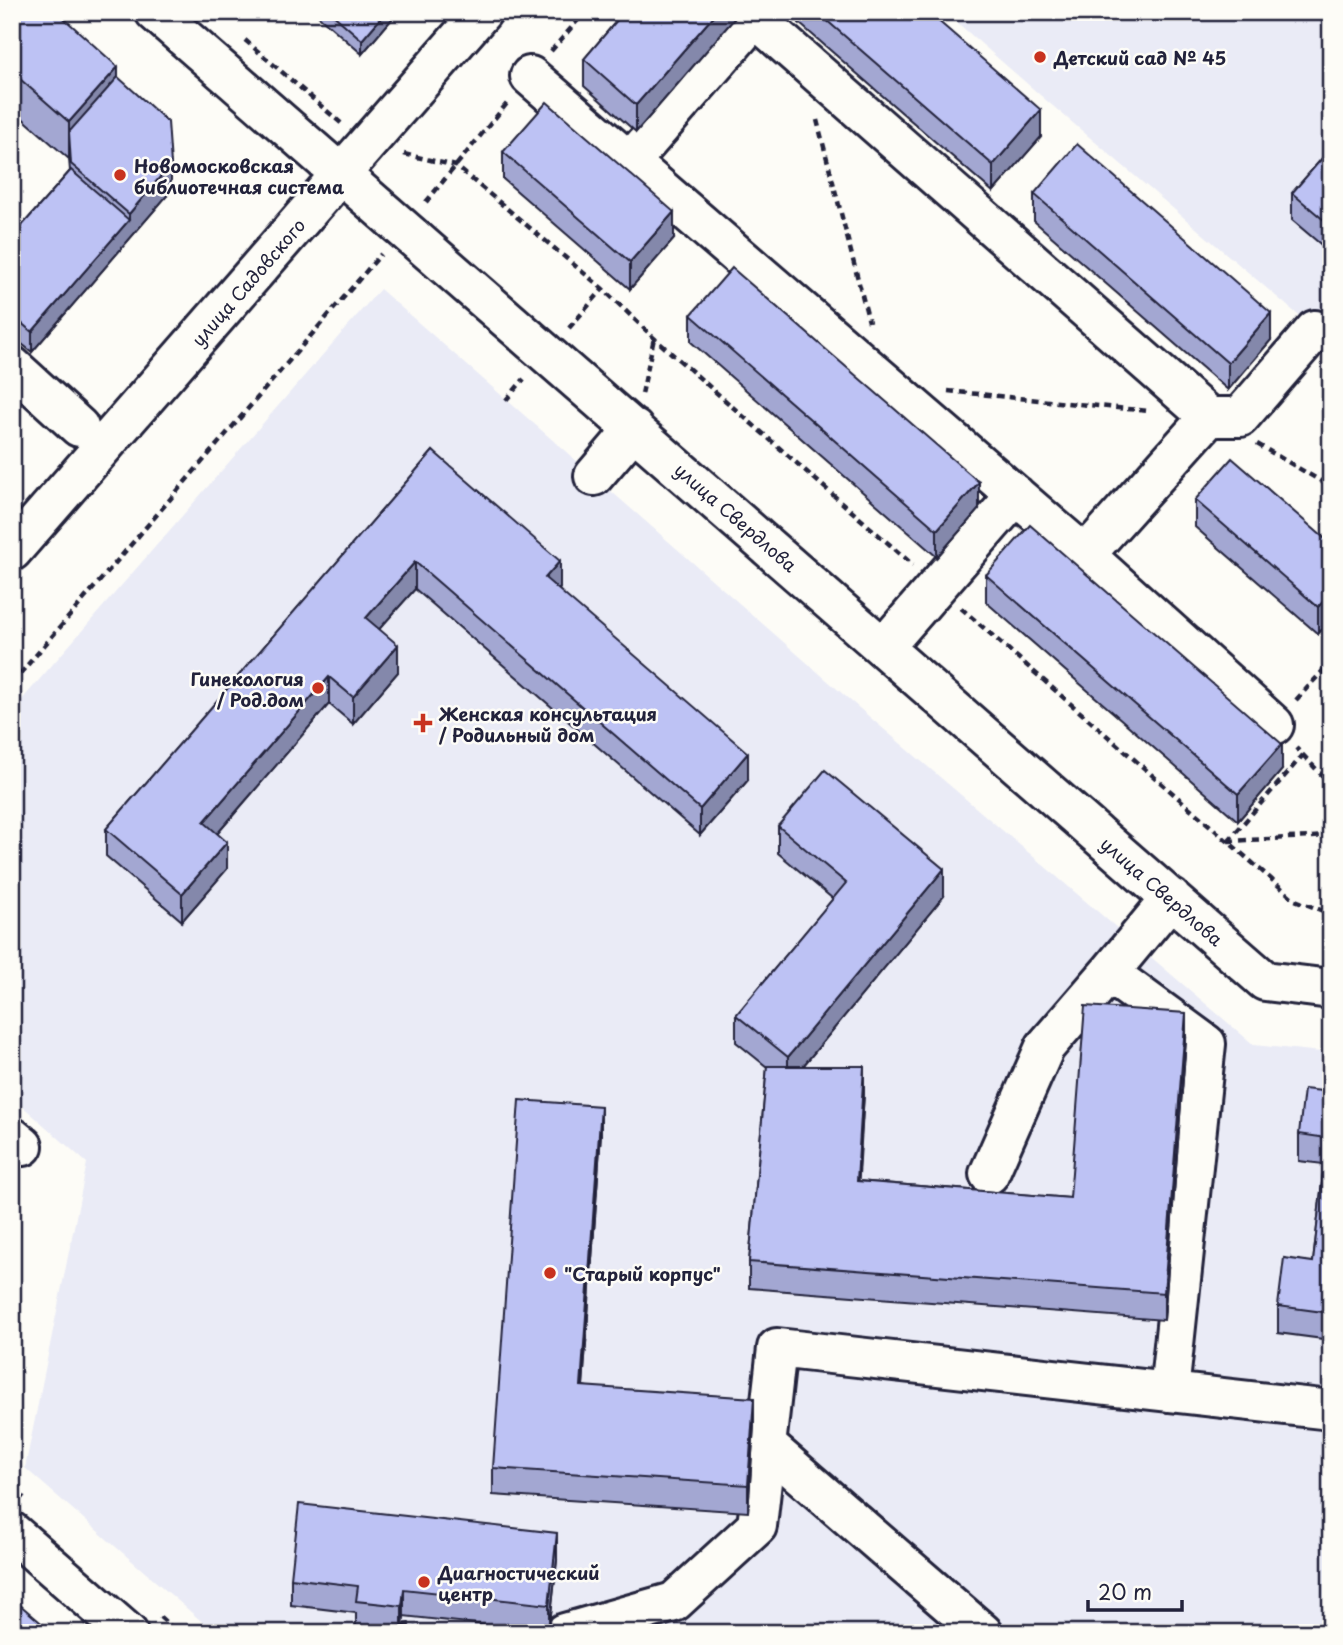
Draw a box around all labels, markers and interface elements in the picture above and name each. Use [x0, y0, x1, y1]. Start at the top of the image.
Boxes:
place label: Детский сад № 45 [1053, 44, 1226, 71]
marker: Детский сад № 45 [1032, 49, 1048, 65]
place label: Новомосковская библиотечная система [134, 152, 345, 200]
marker: Новомосковская библиотечная система [112, 167, 128, 183]
street label: улица Садовского [185, 212, 311, 352]
street label: улица Свердлова [669, 456, 804, 578]
place label: Гинекология / Род.дом [191, 665, 304, 713]
marker: Гинекология / Род.дом [310, 680, 326, 696]
place label: Женская консультация / Родильный дом [438, 700, 657, 748]
marker: Женская консультация / Родильный дом [413, 713, 433, 733]
street label: улица Свердлова [1095, 830, 1230, 952]
place label: "Старый корпус" [564, 1260, 721, 1287]
marker: "Старый корпус" [542, 1265, 558, 1281]
place label: Диагностический центр [437, 1559, 600, 1607]
scale bar [1088, 1568, 1182, 1612]
marker: Диагностический центр [416, 1574, 432, 1590]
text: 20 m [1098, 1575, 1152, 1607]

